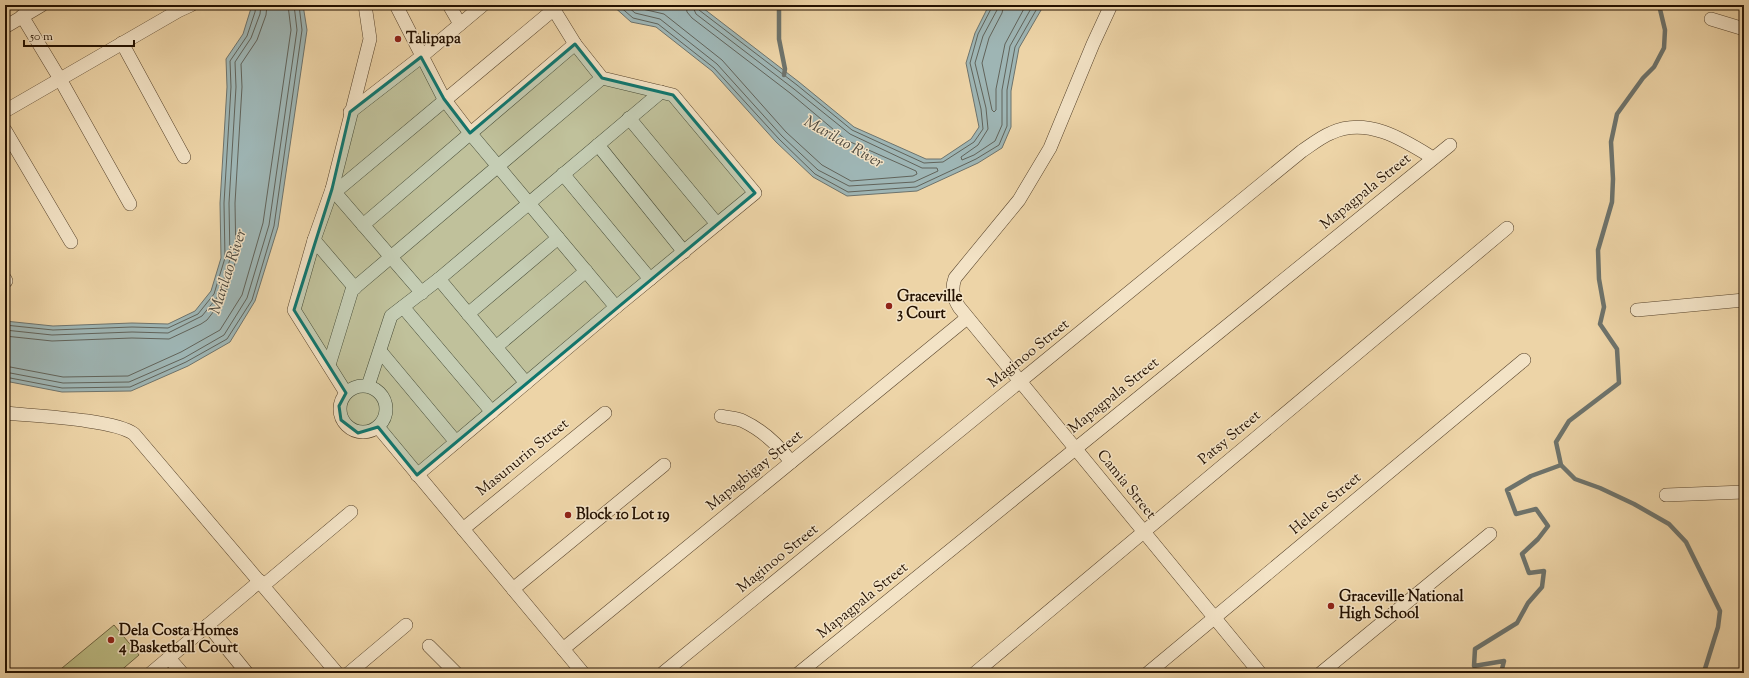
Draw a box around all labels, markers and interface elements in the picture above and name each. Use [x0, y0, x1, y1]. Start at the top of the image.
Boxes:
scale bar [24, 22, 134, 48]
text: 50 m [29, 28, 53, 46]
place label: Talipapa [406, 29, 461, 50]
marker: Talipapa [393, 34, 403, 44]
water label: Marilao River [799, 111, 887, 175]
street label: Mapagpala Street [1316, 149, 1416, 235]
water label: Marilao River [204, 226, 254, 318]
place label: Graceville 3 Court [897, 287, 962, 325]
marker: Graceville 3 Court [884, 301, 894, 311]
street label: Maginoo Street [984, 315, 1074, 393]
street label: Mapagpala Street [1064, 353, 1164, 439]
street label: Patsy Street [1194, 406, 1266, 470]
street label: Masunurin Street [472, 414, 574, 502]
street label: Mapagbigay Street [702, 426, 808, 516]
street label: Camia Street [1091, 446, 1161, 524]
street label: Helene Street [1286, 468, 1366, 540]
place label: Block 10 Lot 19 [576, 505, 670, 526]
marker: Block 10 Lot 19 [563, 510, 573, 520]
street label: Maginoo Street [733, 520, 823, 598]
street label: Mapagpala Street [813, 558, 913, 644]
place label: Graceville National High School [1339, 587, 1465, 625]
marker: Graceville National High School [1326, 601, 1336, 611]
place label: Dela Costa Homes 4 Basketball Court [118, 621, 239, 659]
marker: Dela Costa Homes 4 Basketball Court [106, 635, 116, 645]

